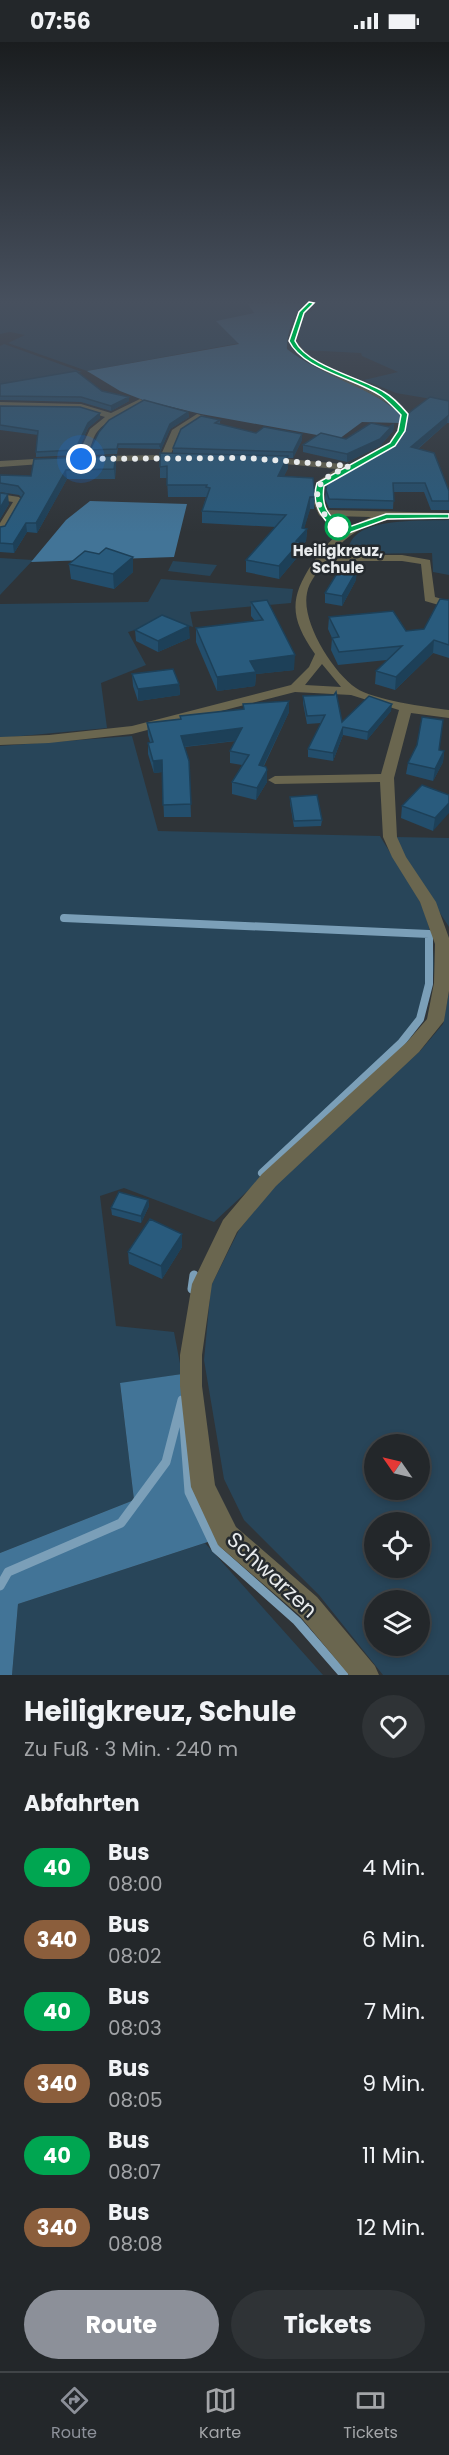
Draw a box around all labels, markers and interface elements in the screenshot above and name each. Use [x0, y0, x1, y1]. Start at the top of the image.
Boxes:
text: 07:56 [30, 6, 91, 37]
your location [66, 444, 96, 474]
marker: Heiligkreuz, Schule [325, 514, 351, 540]
place label: Heiligkreuz, Schule [293, 540, 383, 578]
north arrow [364, 1434, 430, 1500]
map controls [364, 1434, 430, 1656]
button: locate [364, 1512, 430, 1578]
street label: Schwarzen [221, 1525, 324, 1624]
button: layers [364, 1590, 430, 1656]
text: Heiligkreuz, Schule [24, 1692, 296, 1731]
button: heart [362, 1695, 425, 1758]
text: Zu Fuß · 3 Min. · 240 m [24, 1735, 238, 1763]
text: Abfahrten [24, 1788, 140, 1819]
text: Bus [108, 1837, 150, 1868]
text: 4 Min. [362, 1852, 425, 1883]
text: 40 [43, 1853, 71, 1882]
text: 08:00 [108, 1870, 163, 1898]
text: Bus [108, 1909, 150, 1940]
text: 6 Min. [362, 1924, 425, 1955]
text: 340 [37, 1925, 77, 1954]
text: 08:02 [108, 1942, 162, 1970]
text: Bus [108, 1981, 150, 2012]
text: 7 Min. [364, 1996, 425, 2027]
text: 40 [43, 1997, 71, 2026]
text: 08:03 [108, 2014, 162, 2042]
text: Bus [108, 2053, 150, 2084]
text: 9 Min. [362, 2068, 425, 2099]
text: 340 [37, 2069, 77, 2098]
text: 08:05 [108, 2086, 163, 2114]
text: Bus [108, 2125, 150, 2156]
text: 11 Min. [362, 2140, 425, 2171]
text: 40 [43, 2141, 71, 2170]
text: 08:07 [108, 2158, 161, 2186]
text: Bus [108, 2197, 150, 2228]
text: 12 Min. [356, 2212, 425, 2243]
text: 340 [37, 2213, 77, 2242]
text: 08:08 [108, 2230, 163, 2258]
button: Route [24, 2290, 219, 2359]
button: Tickets [231, 2290, 425, 2359]
tab: Route [51, 2384, 97, 2445]
tab: Karte [199, 2384, 241, 2445]
tab: Tickets [343, 2384, 398, 2445]

